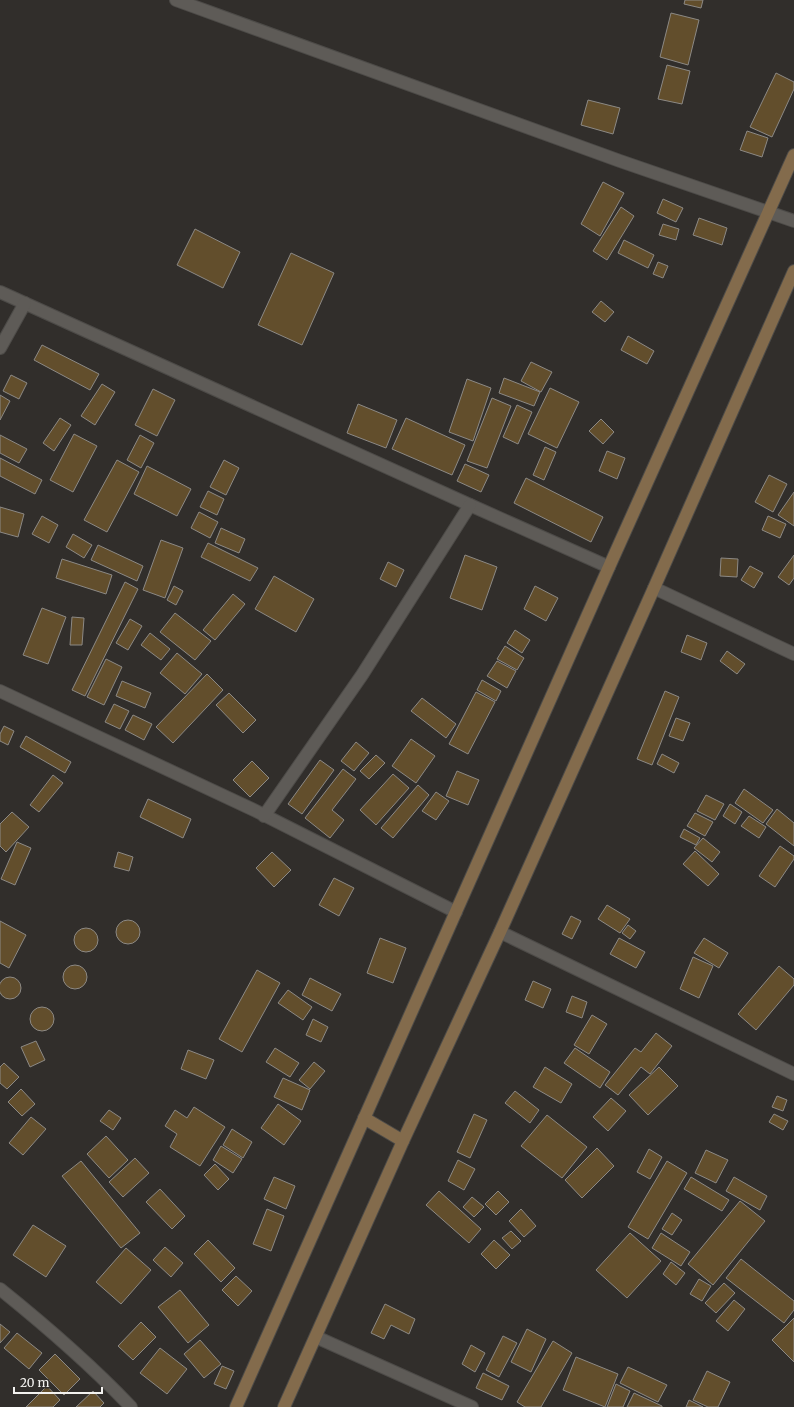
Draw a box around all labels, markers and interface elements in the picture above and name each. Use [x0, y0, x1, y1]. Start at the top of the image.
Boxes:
scale bar [14, 1369, 102, 1395]
text: 20 m [20, 1375, 49, 1390]

